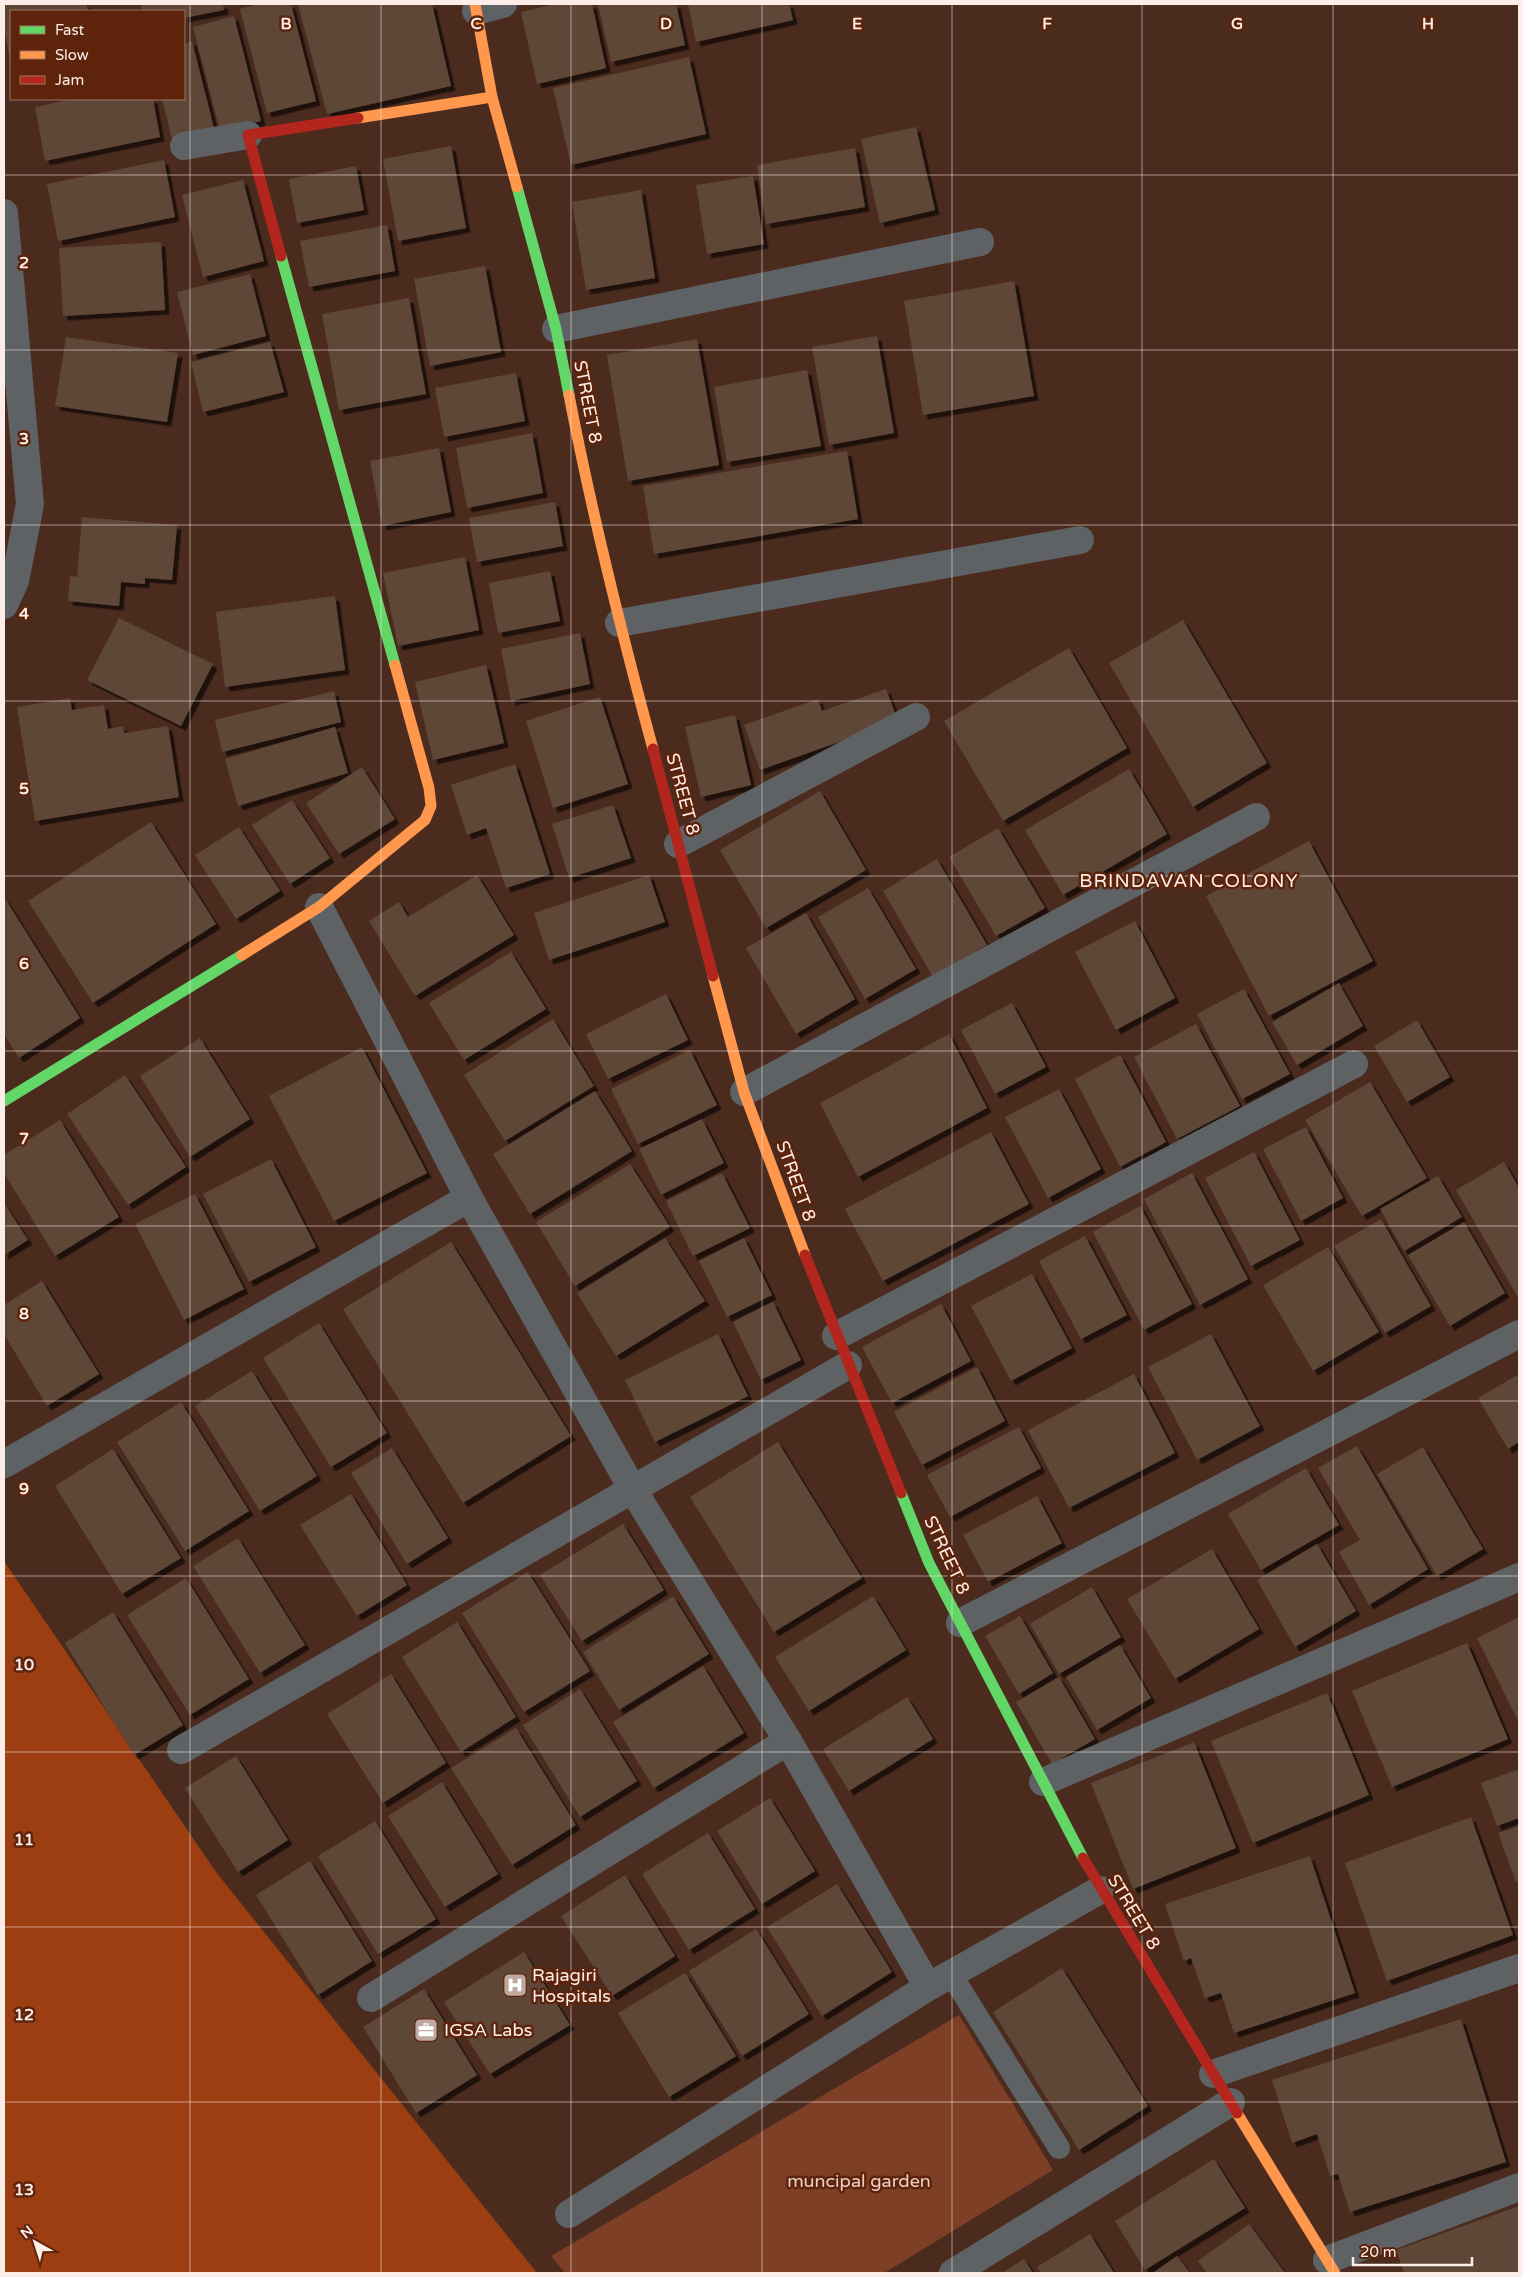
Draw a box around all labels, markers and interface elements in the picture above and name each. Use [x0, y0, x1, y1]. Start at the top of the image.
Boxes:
legend [10, 10, 185, 100]
text: B [280, 14, 292, 34]
text: C [470, 14, 482, 34]
text: D [660, 14, 672, 34]
text: E [852, 14, 862, 34]
text: F [1042, 14, 1052, 34]
text: G [1231, 14, 1243, 34]
text: H [1422, 14, 1434, 34]
text: Fast [55, 21, 85, 39]
text: Slow [55, 46, 89, 64]
text: Jam [55, 71, 84, 89]
text: 2 [19, 253, 29, 273]
street label: STREET 8 [569, 359, 607, 445]
text: 3 [19, 429, 29, 449]
text: 4 [19, 604, 29, 624]
street label: STREET 8 [661, 751, 705, 837]
text: 5 [19, 779, 29, 799]
district label: BRINDAVAN COLONY [1079, 870, 1299, 892]
text: 6 [19, 954, 29, 974]
text: 7 [19, 1129, 29, 1149]
street label: STREET 8 [771, 1138, 821, 1224]
text: 8 [19, 1304, 29, 1324]
text: 9 [19, 1479, 29, 1499]
street label: STREET 8 [919, 1512, 975, 1598]
text: 10 [14, 1655, 34, 1675]
text: 11 [14, 1830, 34, 1850]
street label: STREET 8 [1103, 1870, 1165, 1954]
place label: Rajagiri Hospitals [532, 1964, 611, 2007]
hospital icon: Rajagiri Hospitals [502, 1972, 528, 1998]
text: 12 [14, 2005, 34, 2025]
office icon: IGSA Labs [413, 2017, 439, 2043]
place label: IGSA Labs [444, 2019, 532, 2041]
park label: muncipal garden [787, 2170, 931, 2192]
text: 13 [14, 2180, 34, 2200]
north arrow [10, 2217, 60, 2267]
text: N [17, 2222, 37, 2242]
scale bar [1353, 2234, 1472, 2266]
text: 20 m [1360, 2243, 1397, 2261]

